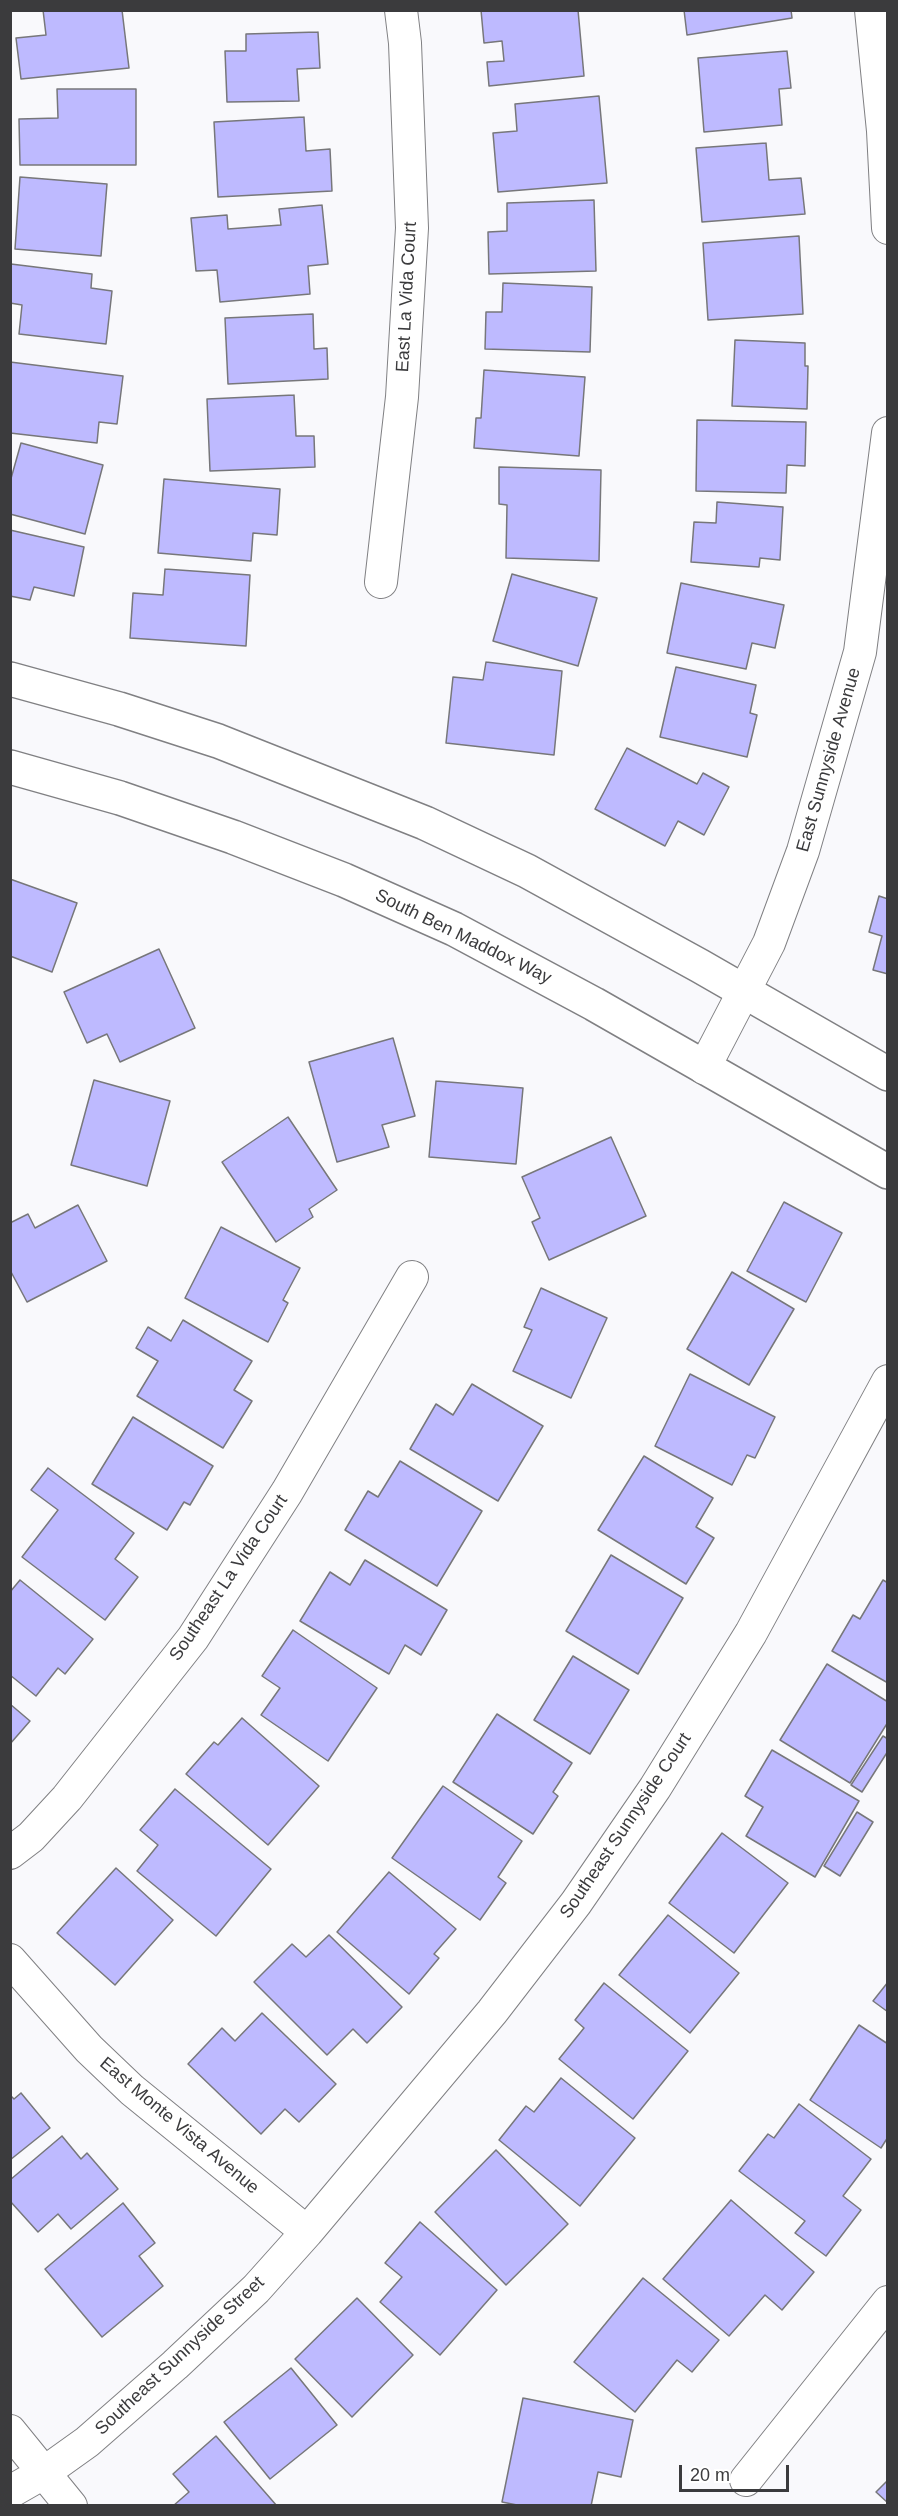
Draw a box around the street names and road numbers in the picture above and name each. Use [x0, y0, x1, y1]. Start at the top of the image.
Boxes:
street label: East La Vida Court [392, 221, 422, 373]
street label: East Sunnyside Avenue [792, 665, 866, 855]
street label: South Ben Maddox Way [371, 885, 555, 989]
street label: Southeast La Vida Court [165, 1491, 293, 1665]
street label: Southeast Sunnyside Court [556, 1729, 696, 1923]
street label: East Monte Vista Avenue [95, 2053, 263, 2199]
street label: Southeast Sunnyside Street [91, 2272, 269, 2440]

